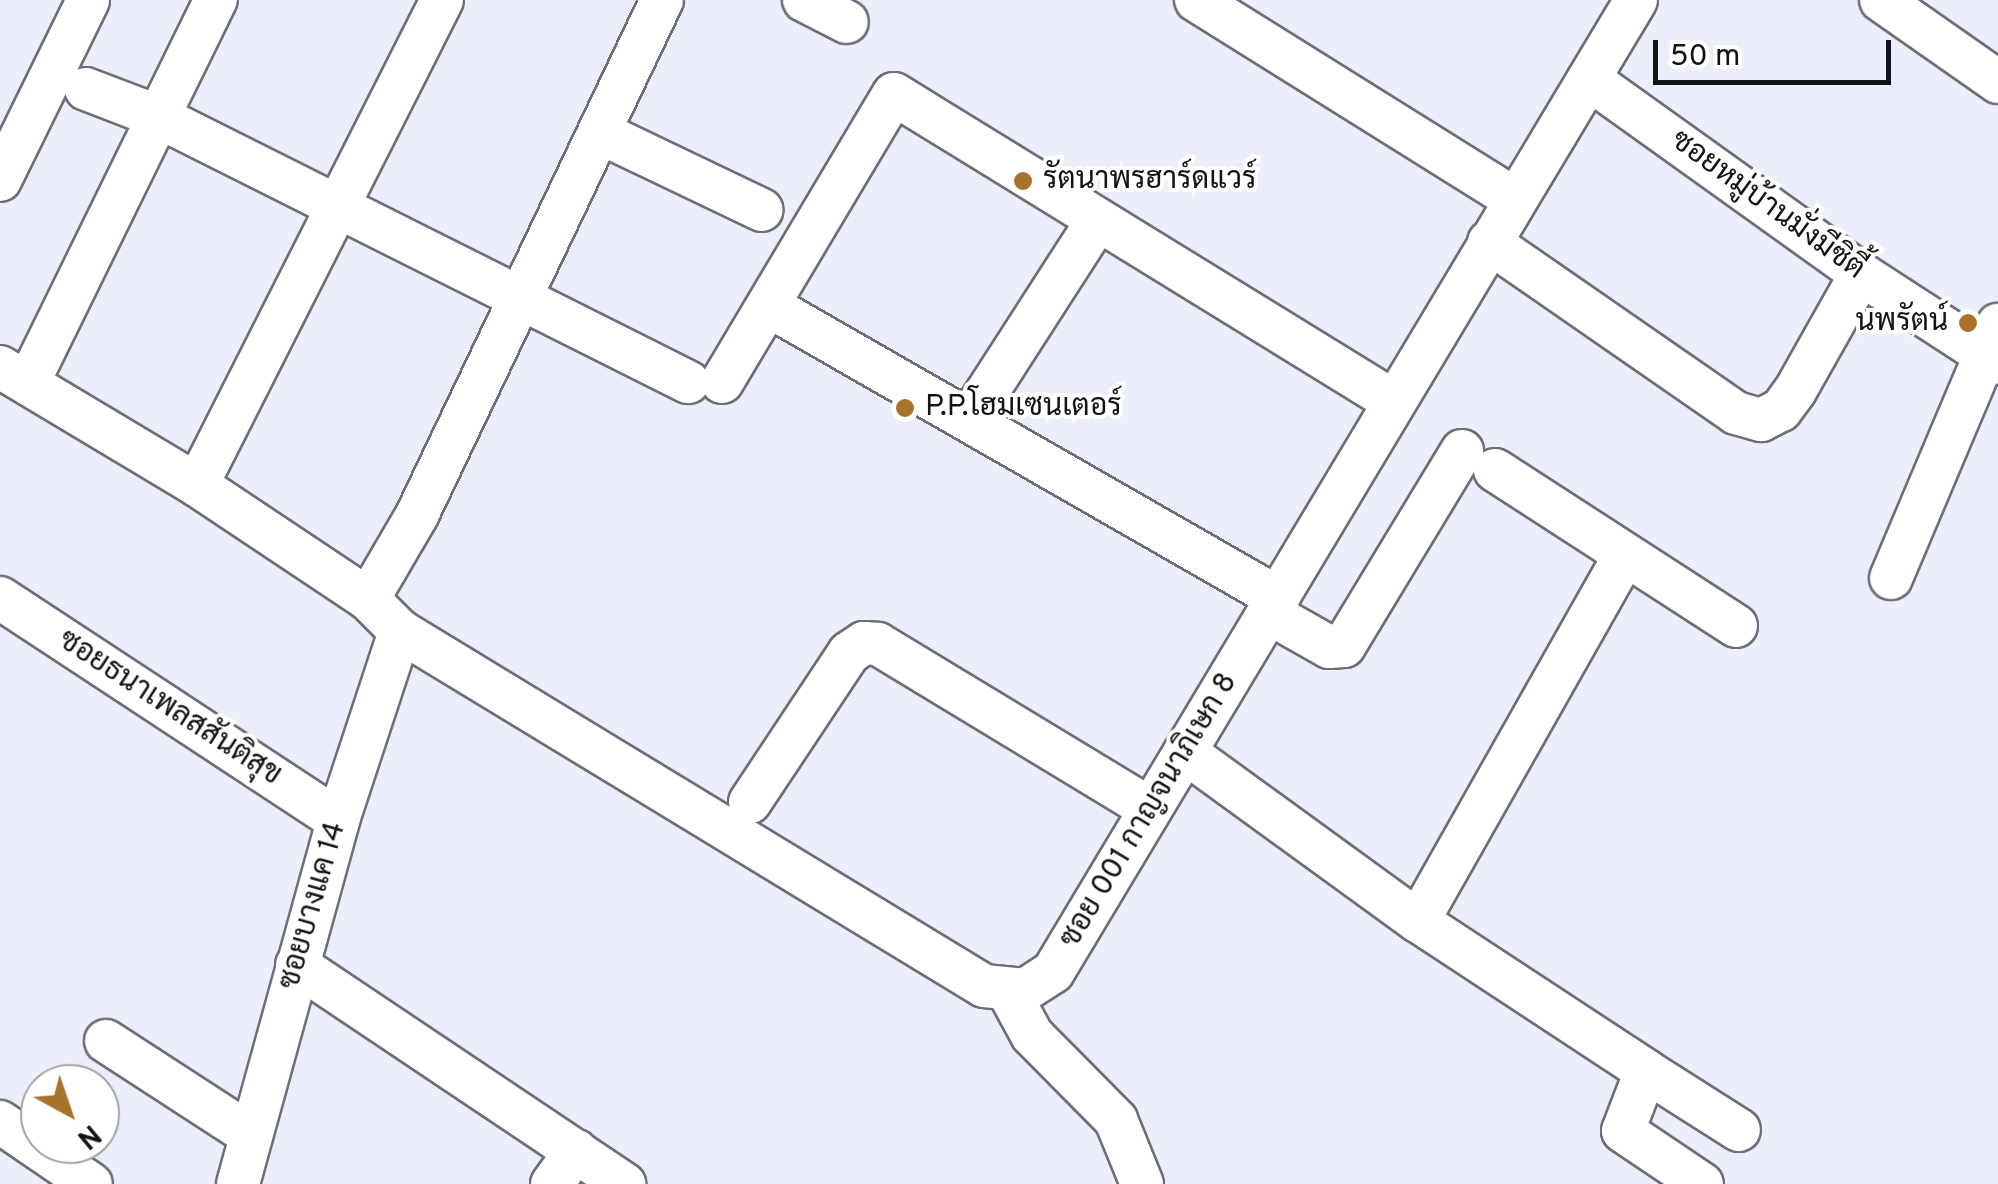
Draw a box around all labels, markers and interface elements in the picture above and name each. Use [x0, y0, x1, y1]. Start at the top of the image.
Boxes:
scale bar [1658, 20, 1896, 82]
text: 50 m [1670, 39, 1740, 76]
street label: ซอยหมู่บ้านมั่งมีซิตี้ [1663, 124, 1871, 288]
place label: รัตนาพรฮาร์ดแวร์ [1043, 163, 1257, 199]
marker: รัตนาพรฮาร์ดแวร์ [1012, 170, 1034, 192]
place label: นพรัตน์ [1855, 305, 1948, 341]
marker: นพรัตน์ [1957, 312, 1979, 334]
place label: P.P.โฮมเซนเตอร์ [925, 390, 1122, 426]
marker: P.P.โฮมเซนเตอร์ [894, 397, 916, 419]
street label: ซอยธนาเพลสสันติสุข [51, 623, 287, 795]
street label: ซอย 001 กาญจนาภิเษก 8 [1054, 667, 1246, 955]
street label: ซอยบางแค 14 [273, 818, 355, 994]
north arrow [20, 1064, 120, 1164]
text: N [69, 1115, 107, 1156]

